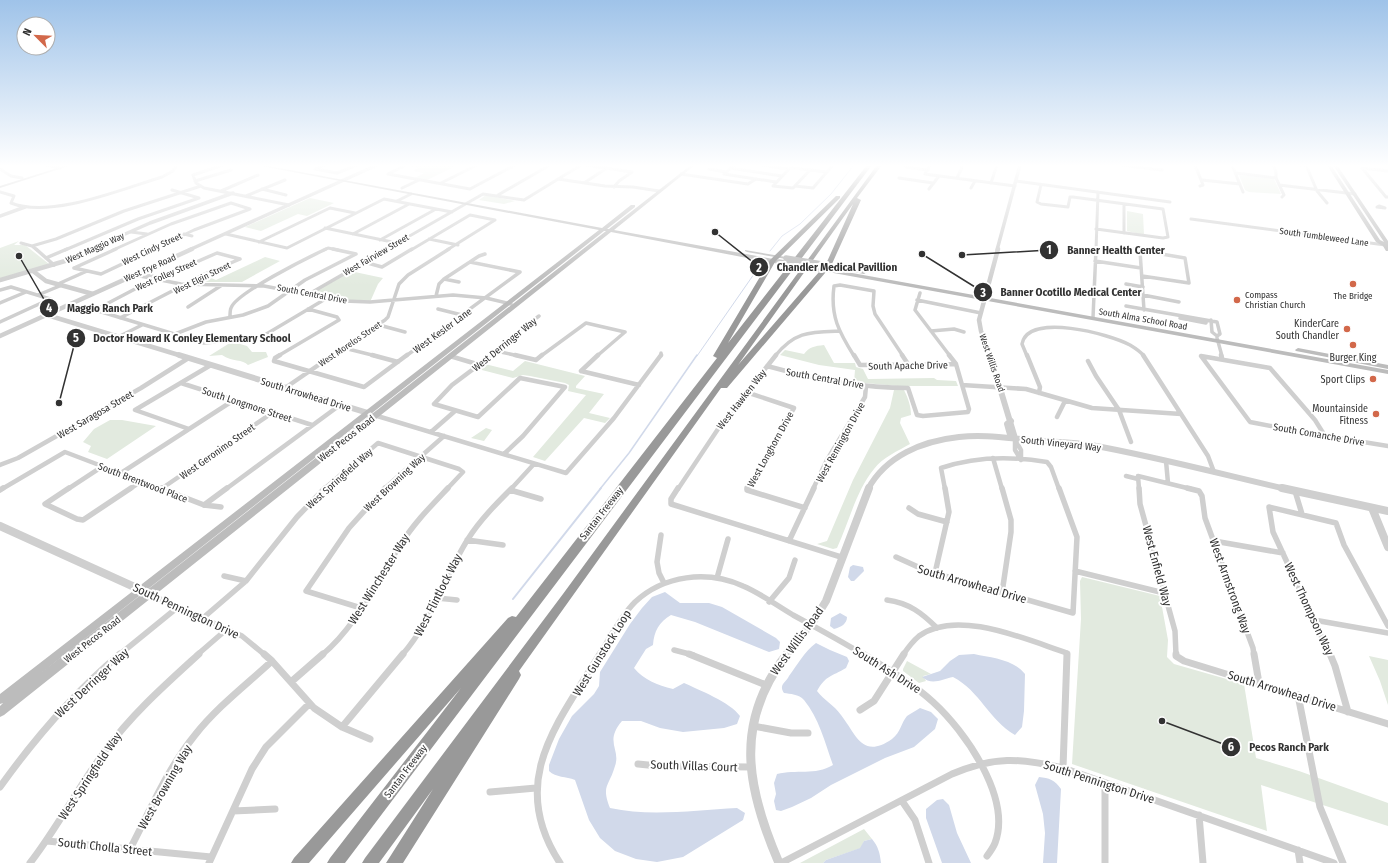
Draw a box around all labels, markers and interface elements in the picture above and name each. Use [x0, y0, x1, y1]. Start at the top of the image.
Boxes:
north arrow [16, 16, 56, 56]
text: N [20, 26, 35, 38]
street label: South Tumbleweed Lane [1279, 226, 1370, 248]
street label: West Maggio Way [64, 231, 126, 265]
street label: West Cindy Street [121, 231, 183, 267]
street label: West Fairview Street [341, 232, 411, 278]
callout: Banner Health Center [1039, 238, 1173, 261]
text: 1 [1046, 243, 1052, 257]
text: Banner Health Center [1067, 244, 1166, 257]
street label: West Frye Road [122, 252, 178, 284]
callout: Chandler Medical Pavillion [749, 256, 906, 279]
street label: West Folley Street [134, 257, 198, 293]
street label: West Elgin Street [172, 260, 232, 296]
text: 2 [755, 261, 762, 275]
text: Chandler Medical Pavillion [777, 261, 897, 274]
marker: The Bridge [1348, 279, 1358, 289]
callout: Banner Ocotillo Medical Center [973, 281, 1150, 304]
street label: South Central Drive [276, 282, 348, 306]
text: 3 [979, 286, 986, 300]
text: Banner Ocotillo Medical Center [1000, 286, 1143, 299]
place label: Compass Christian Church [1245, 290, 1306, 310]
place label: The Bridge [1333, 291, 1373, 301]
marker: Compass Christian Church [1232, 295, 1242, 305]
callout: Maggio Ranch Park [39, 296, 161, 319]
text: 4 [46, 301, 52, 315]
text: Maggio Ranch Park [67, 302, 153, 315]
street label: West Kesler Lane [411, 306, 474, 356]
street label: South Alma School Road [1098, 306, 1188, 332]
street label: West Derringer Way [470, 315, 540, 374]
place label: KinderCare South Chandler [1276, 318, 1340, 342]
street label: West Morelos Street [317, 319, 383, 369]
marker: KinderCare South Chandler [1342, 324, 1352, 334]
callout: Doctor Howard K Conley Elementary School [66, 327, 299, 350]
text: 5 [73, 331, 79, 345]
text: Doctor Howard K Conley Elementary School [93, 332, 292, 345]
street label: West Willis Road [977, 333, 1007, 393]
marker: Burger King [1348, 340, 1358, 350]
place label: Burger King [1329, 352, 1377, 364]
street label: South Apache Drive [868, 359, 948, 373]
street label: South Central Drive [785, 366, 865, 392]
street label: West Hawken Way [715, 367, 769, 432]
place label: Sport Clips [1321, 374, 1365, 386]
marker: Sport Clips [1368, 374, 1378, 384]
street label: South Arrowhead Drive [259, 375, 352, 414]
street label: South Longmore Street [200, 385, 294, 425]
street label: West Saragosa Street [55, 388, 136, 442]
street label: West Remington Drive [814, 400, 868, 485]
place label: Mountainside Fitness [1312, 403, 1368, 427]
marker: Mountainside Fitness [1371, 409, 1381, 419]
street label: West Longhorn Drive [745, 410, 797, 489]
street label: West Pecos Road [316, 413, 377, 465]
street label: West Geronimo Street [178, 421, 258, 482]
street label: South Comanche Drive [1272, 421, 1365, 449]
street label: South Vineyard Way [1020, 434, 1102, 454]
street label: West Springfield Way [304, 445, 376, 512]
street label: West Browning Way [362, 451, 428, 514]
street label: South Brentwood Place [96, 460, 189, 506]
street label: Santan Freeway [577, 484, 626, 542]
street label: West Enfield Way [1140, 524, 1175, 608]
street label: West Winchester Way [346, 531, 413, 627]
street label: West Armstrong Way [1206, 537, 1254, 636]
street label: West Flintlock Way [411, 551, 465, 639]
street label: West Thompson Way [1281, 560, 1337, 658]
street label: South Arrowhead Drive [916, 562, 1028, 606]
street label: South Pennington Drive [131, 580, 241, 642]
street label: West Willis Road [768, 604, 826, 678]
street label: West Gunstock Loop [570, 607, 634, 699]
street label: West Pecos Road [62, 614, 123, 666]
street label: South Ash Drive [850, 644, 924, 697]
street label: West Derringer Way [52, 645, 132, 721]
street label: South Arrowhead Drive [1226, 668, 1338, 714]
street label: West Springfield Way [56, 729, 125, 822]
callout: Pecos Ranch Park [1221, 736, 1337, 759]
text: 6 [1228, 740, 1234, 754]
text: Pecos Ranch Park [1249, 741, 1329, 754]
street label: West Browning Way [135, 742, 195, 832]
street label: Santan Freeway [382, 742, 430, 801]
street label: South Villas Court [650, 757, 738, 775]
street label: South Pennington Drive [1042, 757, 1156, 807]
street label: South Cholla Street [57, 835, 153, 859]

